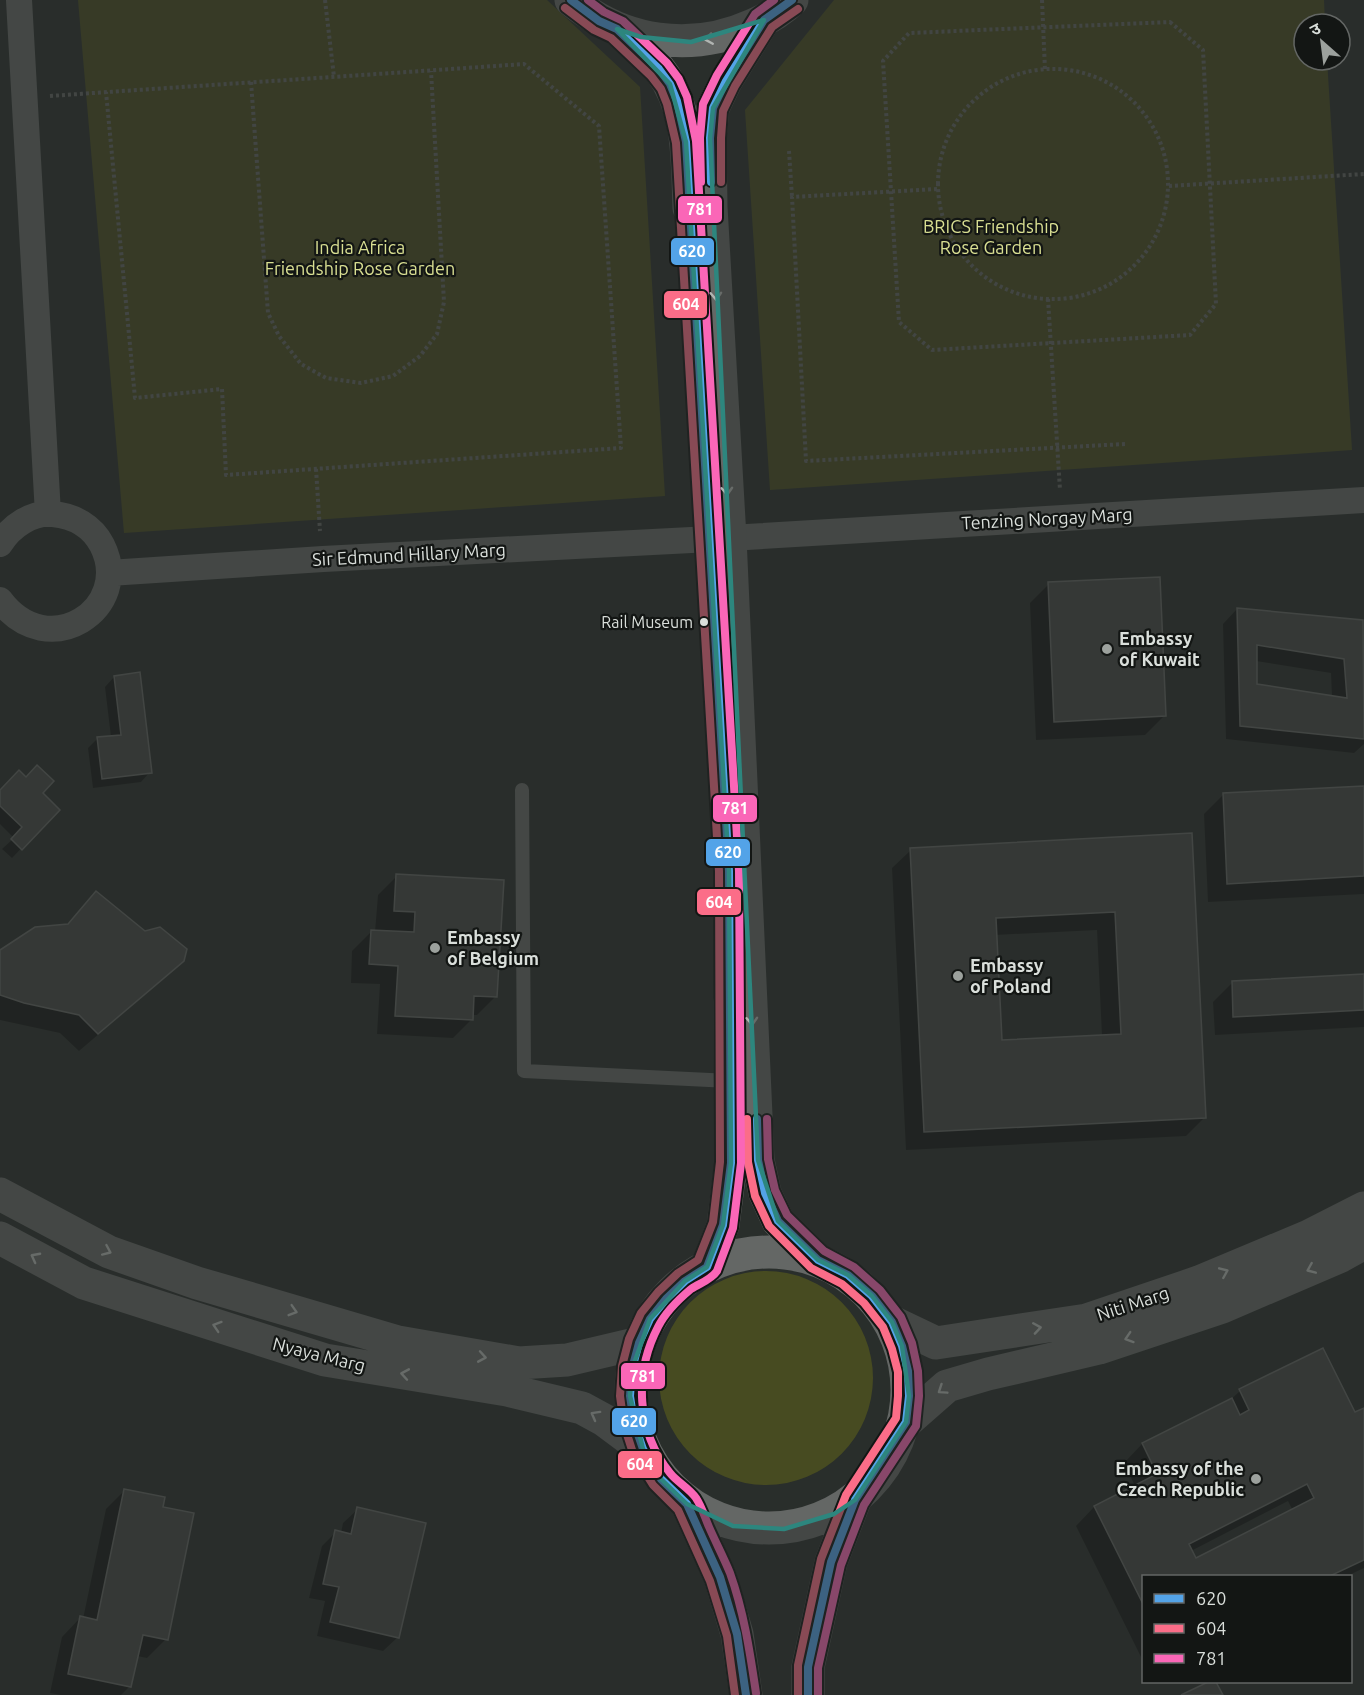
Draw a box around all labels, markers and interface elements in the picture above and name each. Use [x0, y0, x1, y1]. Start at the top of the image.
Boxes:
north arrow [1292, 12, 1352, 72]
text: उ [1307, 18, 1324, 39]
one-way arrow [704, 32, 714, 45]
line badge: 781 [677, 195, 723, 224]
text: 781 [686, 200, 714, 218]
park label: BRICS Friendship Rose Garden [923, 216, 1059, 257]
park label: India Africa Friendship Rose Garden [265, 237, 455, 278]
line badge: 620 [670, 237, 715, 266]
text: 620 [678, 242, 706, 260]
line badge: 604 [663, 290, 708, 319]
one-way arrow [709, 291, 722, 300]
text: 604 [672, 295, 700, 313]
one-way arrow [721, 486, 734, 495]
street label: Tenzing Norgay Marg [961, 504, 1133, 532]
street label: Sir Edmund Hillary Marg [312, 539, 506, 569]
place label: Rail Museum [601, 613, 693, 631]
marker: Rail Museum [698, 616, 710, 628]
place label: Embassy of Kuwait [1119, 628, 1200, 669]
marker: Embassy of Kuwait [1100, 642, 1114, 656]
line badge: 781 [712, 794, 758, 823]
text: 781 [721, 799, 749, 817]
line badge: 620 [705, 838, 751, 867]
text: 620 [714, 843, 742, 861]
line badge: 604 [696, 888, 742, 916]
text: 604 [705, 893, 733, 911]
place label: Embassy of Belgium [447, 927, 539, 968]
marker: Embassy of Belgium [428, 941, 442, 955]
place label: Embassy of Poland [970, 955, 1051, 996]
marker: Embassy of Poland [951, 969, 965, 983]
one-way arrow [746, 1016, 759, 1025]
one-way arrow [101, 1243, 112, 1255]
one-way arrow [31, 1253, 41, 1264]
one-way arrow [1307, 1261, 1318, 1273]
one-way arrow [1217, 1267, 1228, 1279]
street label: Niti Marg [1094, 1282, 1171, 1324]
one-way arrow [287, 1304, 298, 1316]
one-way arrow [212, 1320, 223, 1333]
one-way arrow [1033, 1322, 1042, 1334]
one-way arrow [1124, 1331, 1135, 1343]
street label: Nyaya Marg [271, 1333, 368, 1375]
one-way arrow [477, 1350, 487, 1363]
line badge: 781 [620, 1362, 666, 1390]
text: 781 [629, 1367, 657, 1385]
one-way arrow [400, 1369, 410, 1381]
one-way arrow [938, 1383, 949, 1394]
line badge: 620 [611, 1407, 657, 1436]
one-way arrow [591, 1411, 601, 1422]
text: 620 [620, 1412, 648, 1430]
line badge: 604 [617, 1450, 663, 1479]
text: 604 [626, 1455, 654, 1473]
place label: Embassy of the Czech Republic [1115, 1458, 1244, 1499]
marker: Embassy of the Czech Republic [1249, 1472, 1263, 1486]
legend [1142, 1575, 1352, 1683]
text: 620 [1196, 1588, 1226, 1608]
text: 604 [1196, 1618, 1226, 1638]
text: 781 [1196, 1648, 1226, 1668]

